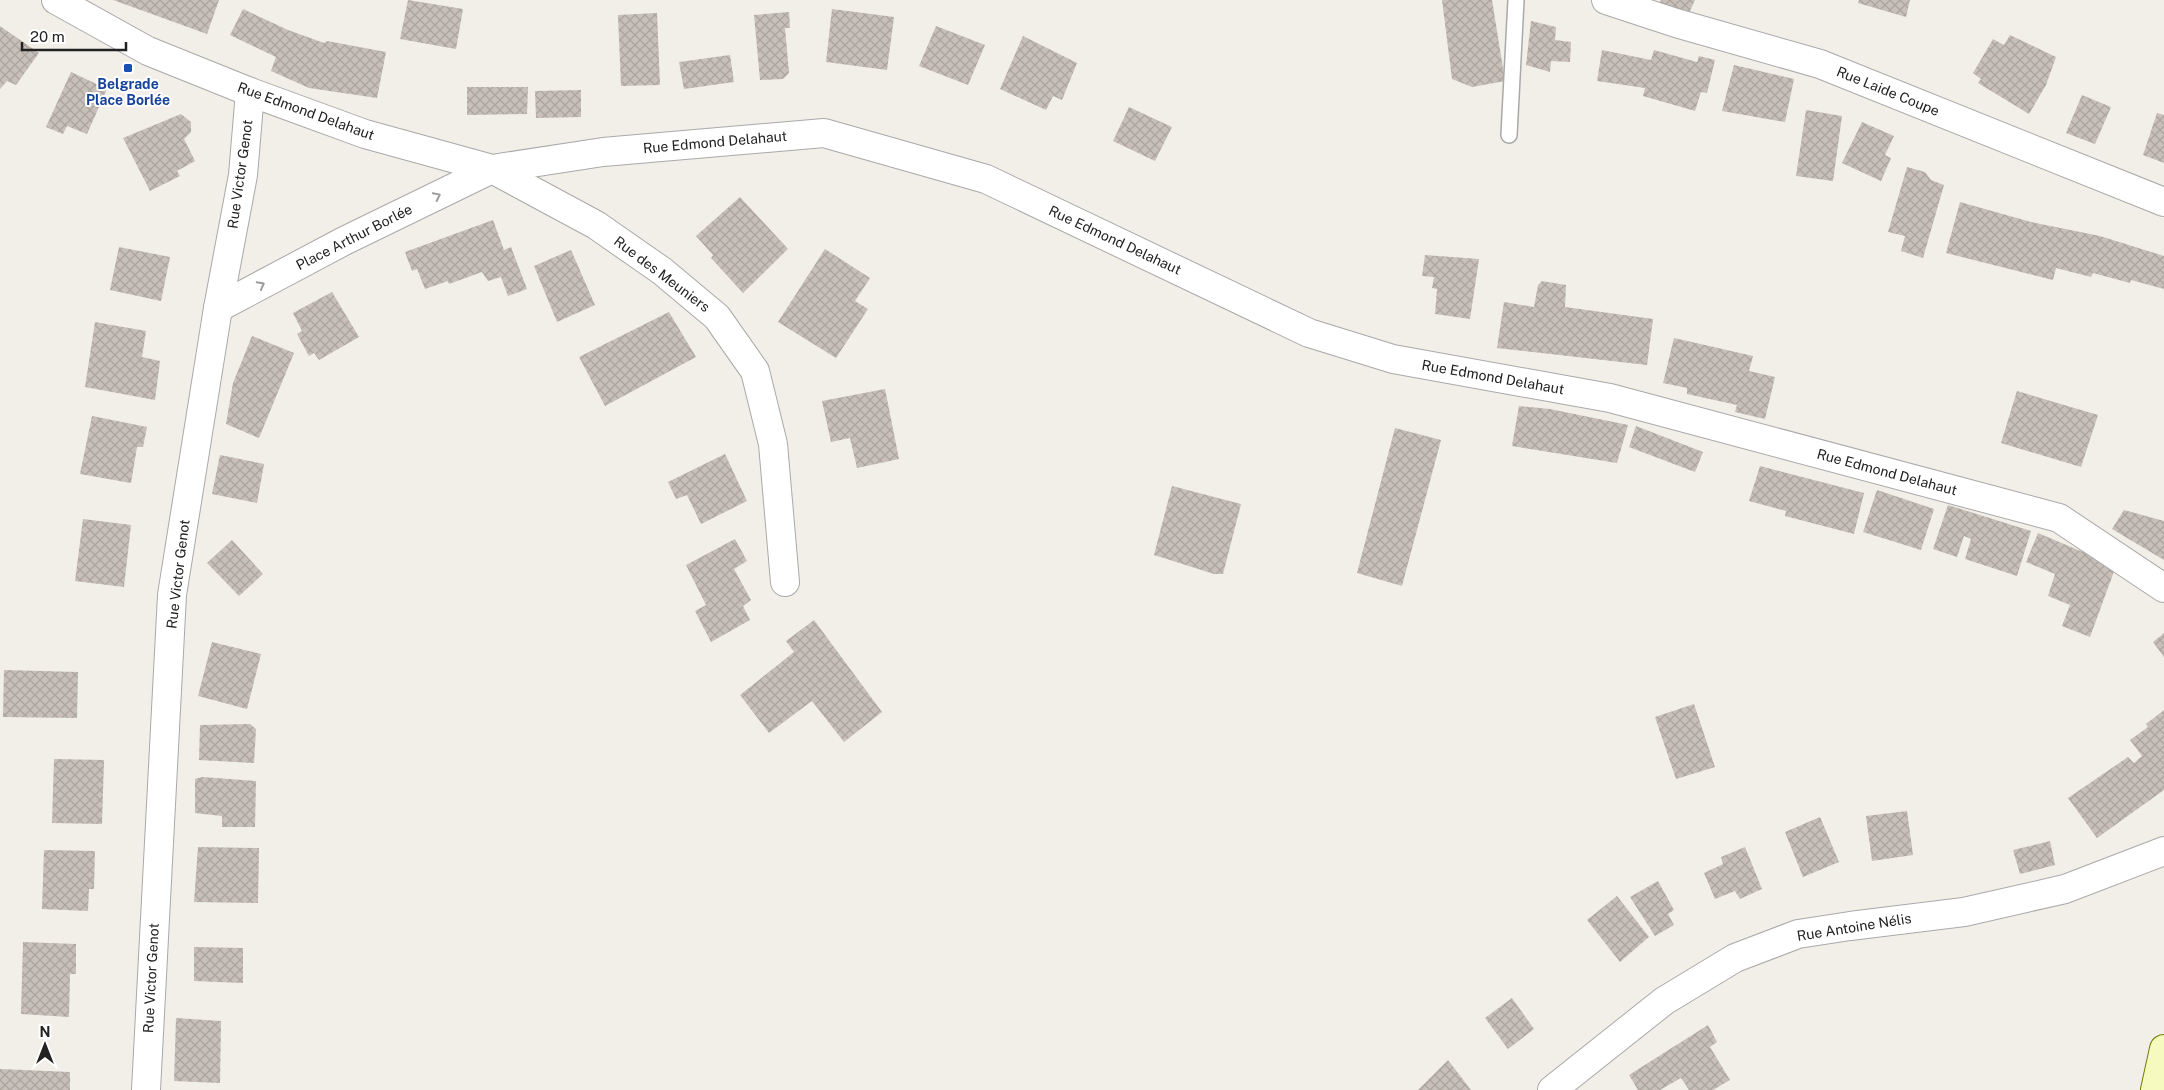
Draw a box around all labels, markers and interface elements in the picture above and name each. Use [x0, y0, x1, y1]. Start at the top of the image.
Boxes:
scale bar [22, 20, 126, 52]
text: 20 m [30, 28, 65, 45]
marker: Belgrade Place Borlée [122, 62, 134, 74]
street label: Rue Laide Coupe [1834, 63, 1942, 119]
place label: Belgrade Place Borlée [86, 76, 170, 108]
street label: Rue Edmond Delahaut [235, 79, 377, 143]
street label: Rue Victor Genot [224, 118, 256, 230]
street label: Rue Edmond Delahaut [642, 128, 788, 156]
one-way arrow [432, 192, 441, 202]
street label: Place Arthur Borlée [293, 201, 415, 273]
street label: Rue Edmond Delahaut [1046, 202, 1184, 278]
street label: Rue des Meuniers [611, 233, 713, 315]
one-way arrow [256, 281, 265, 291]
street label: Rue Edmond Delahaut [1420, 357, 1566, 397]
street label: Rue Edmond Delahaut [1815, 446, 1959, 498]
street label: Rue Victor Genot [163, 518, 193, 630]
street label: Rue Antoine Nélis [1796, 910, 1912, 944]
street label: Rue Victor Genot [140, 923, 162, 1033]
north arrow [20, 1020, 70, 1070]
text: N [40, 1024, 50, 1040]

